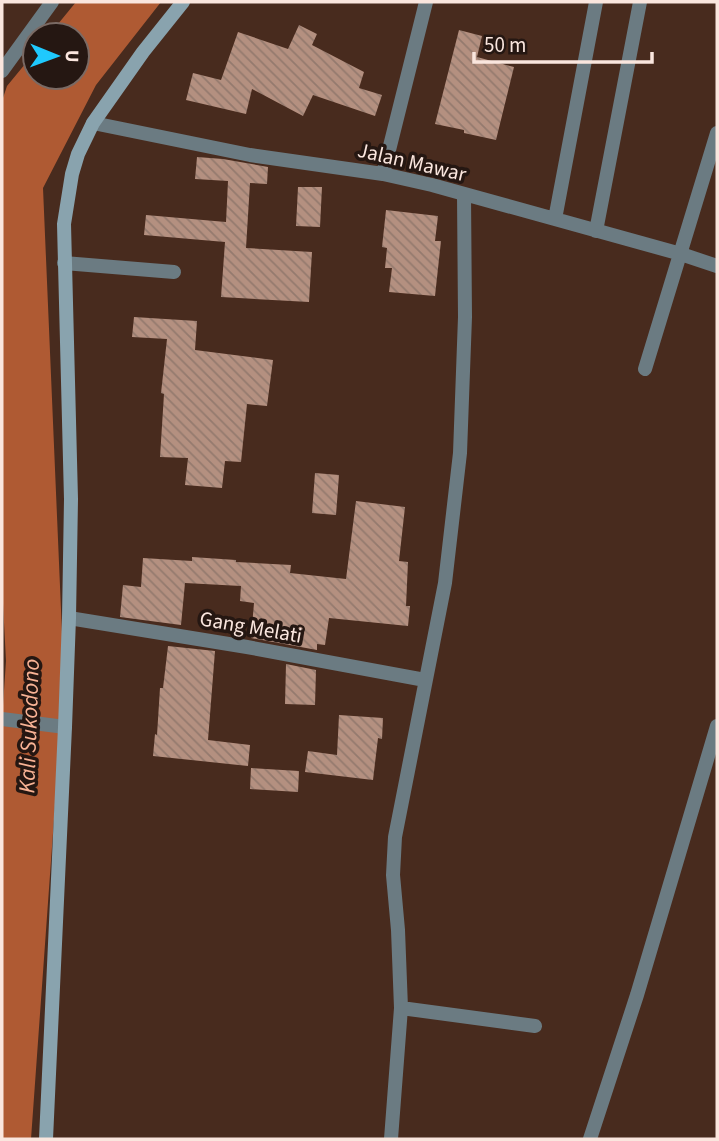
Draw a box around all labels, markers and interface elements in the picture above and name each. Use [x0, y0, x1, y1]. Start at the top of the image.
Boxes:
north arrow [21, 21, 91, 91]
scale bar [474, 21, 652, 65]
text: 50 m [484, 30, 526, 60]
text: U [58, 50, 85, 63]
street label: Jalan Mawar [355, 135, 470, 189]
street label: Gang Melati [197, 603, 305, 651]
water label: Kali Sukodono [10, 658, 48, 794]

